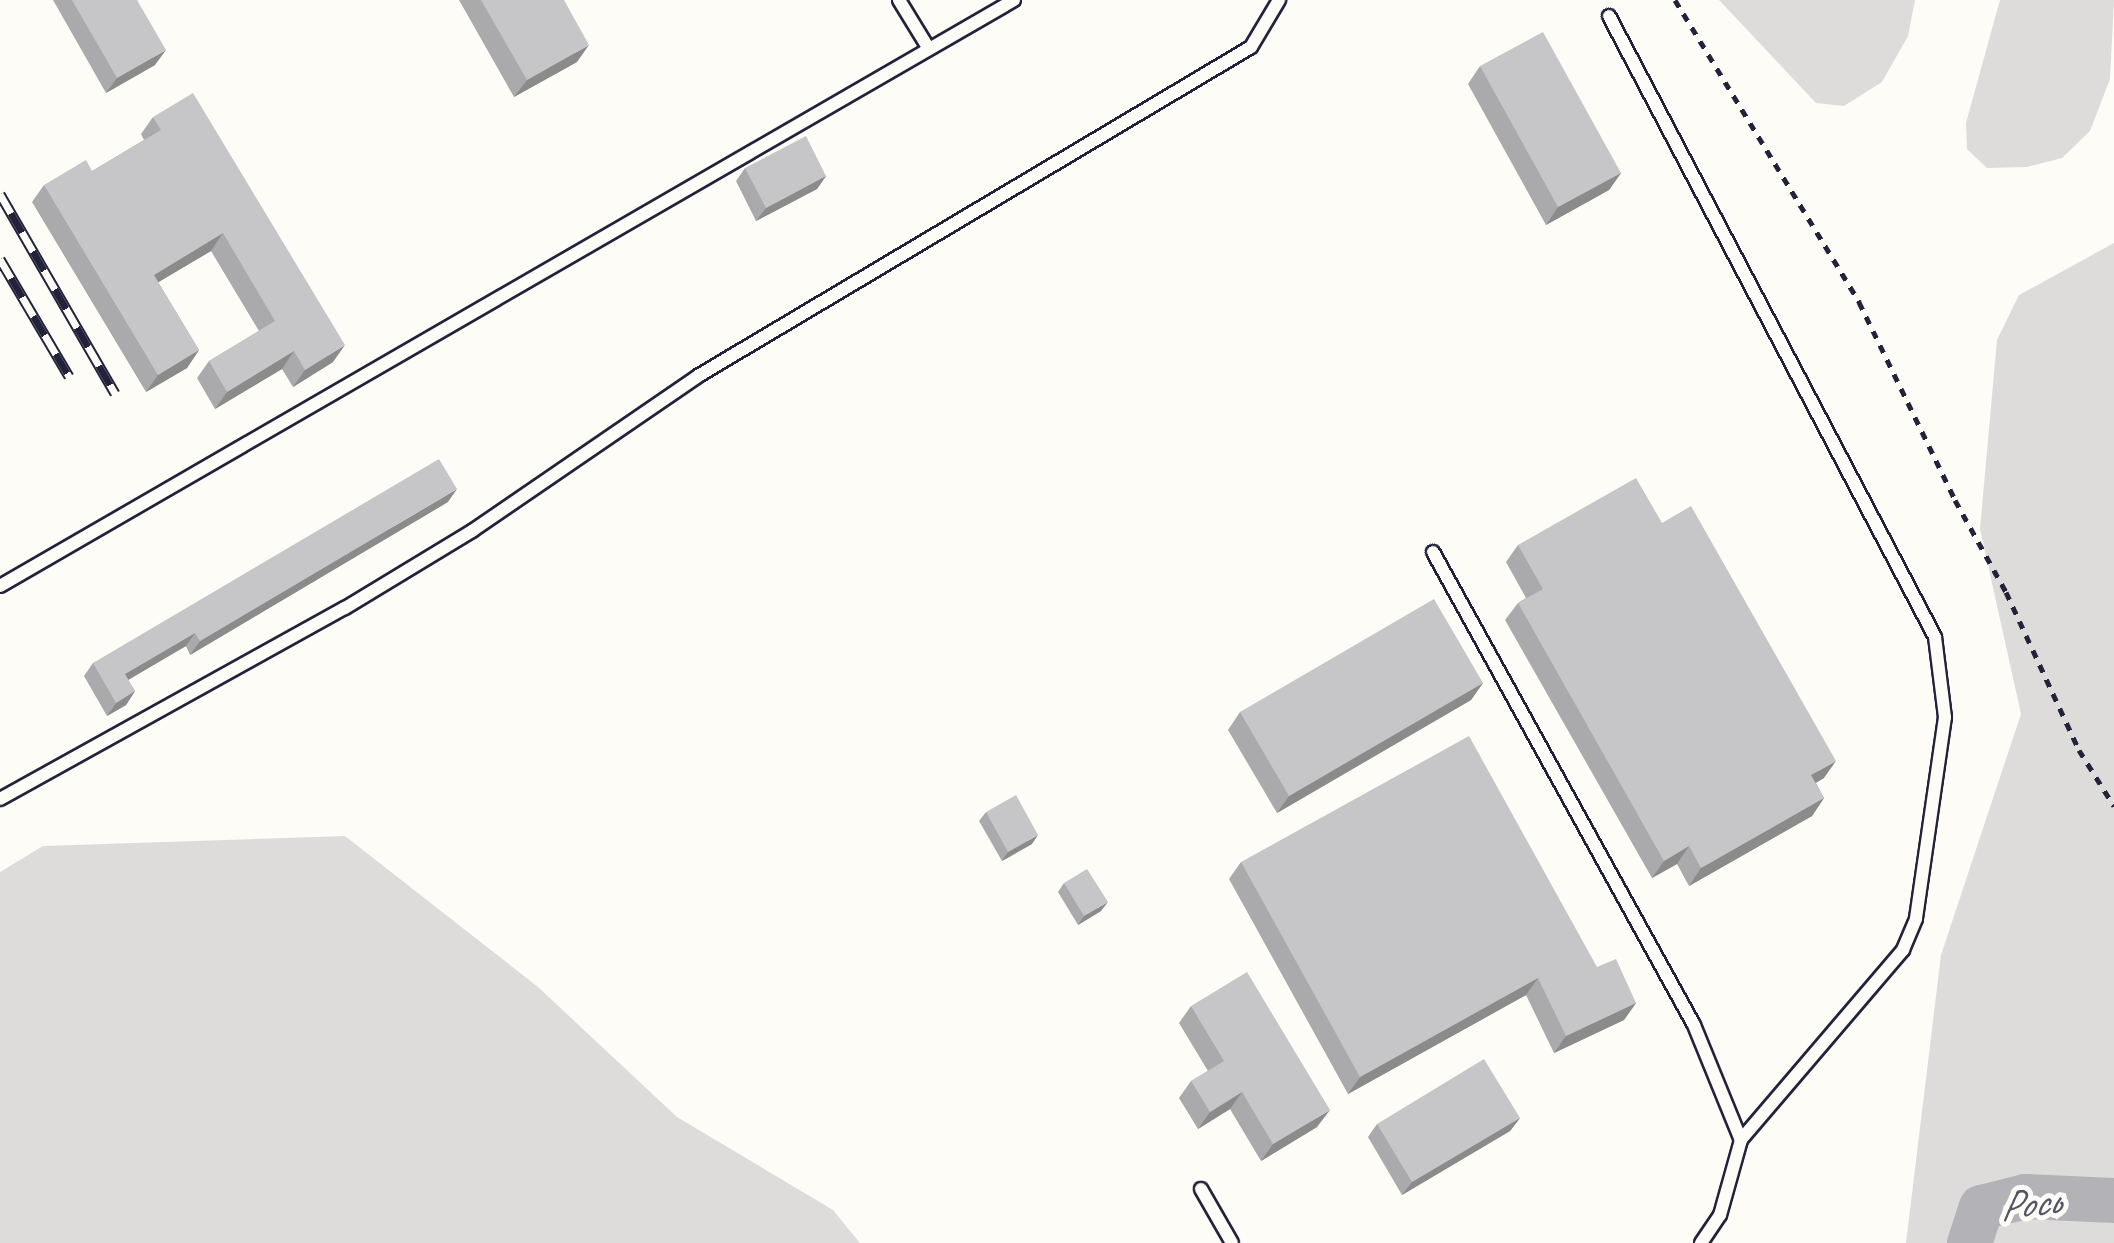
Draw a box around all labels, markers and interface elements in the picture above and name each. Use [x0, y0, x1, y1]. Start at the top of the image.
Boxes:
water label: Рось [1997, 1176, 2061, 1232]

